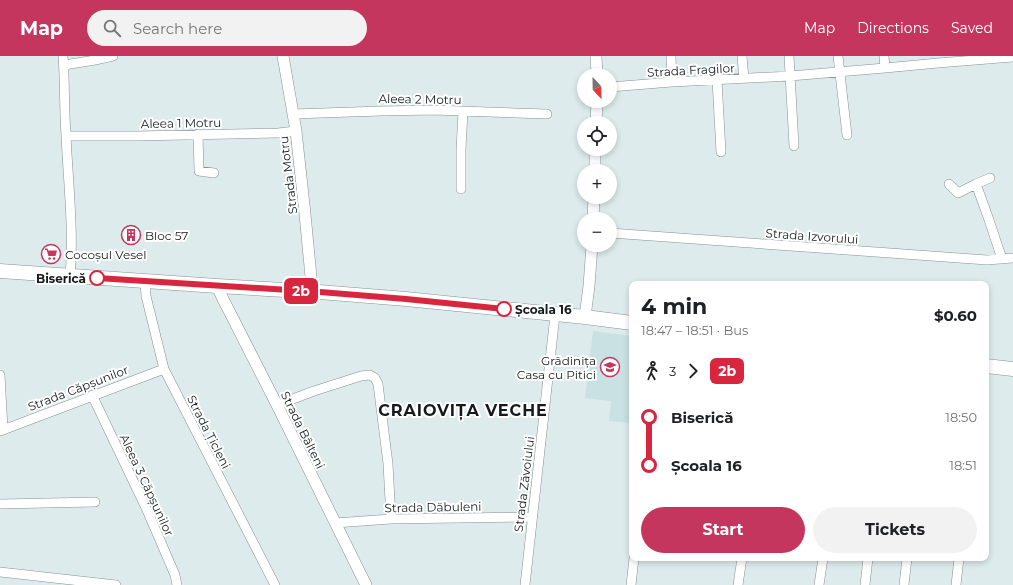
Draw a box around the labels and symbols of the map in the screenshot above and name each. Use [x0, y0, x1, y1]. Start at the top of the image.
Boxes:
street label: Strada Fragilor [647, 60, 735, 80]
north arrow [577, 68, 617, 108]
street label: Aleea 2 Motru [378, 91, 462, 107]
street label: Aleea 1 Motru [141, 115, 221, 131]
street label: Strada Motru [276, 135, 300, 215]
building icon: Bloc 57 [120, 224, 142, 246]
street label: Strada Izvorului [765, 225, 859, 247]
place label: Bloc 57 [145, 228, 188, 243]
supermarket icon: Cocoșul Vesel [40, 243, 62, 265]
place label: Cocoșul Vesel [65, 247, 147, 262]
marker: Biserică [89, 270, 105, 286]
place label: Biserică [36, 271, 86, 286]
line badge: 2b [283, 278, 319, 304]
marker: Școala 16 [496, 301, 512, 317]
place label: Școala 16 [515, 302, 572, 317]
place label: Grădinița Casa cu Pitici [517, 353, 596, 382]
school or university icon: Grădinița Casa cu Pitici [599, 356, 621, 378]
street label: Strada Căpșunilor [26, 362, 131, 414]
street label: Strada Bâlteni [278, 389, 328, 471]
street label: Strada Țicleni [184, 393, 234, 471]
district label: CRAIOVIȚA VECHE [378, 401, 548, 421]
street label: Aleea 3 Căpșunilor [117, 432, 177, 539]
street label: Strada Zăvoiului [511, 435, 537, 533]
street label: Strada Dăbuleni [384, 499, 482, 515]

